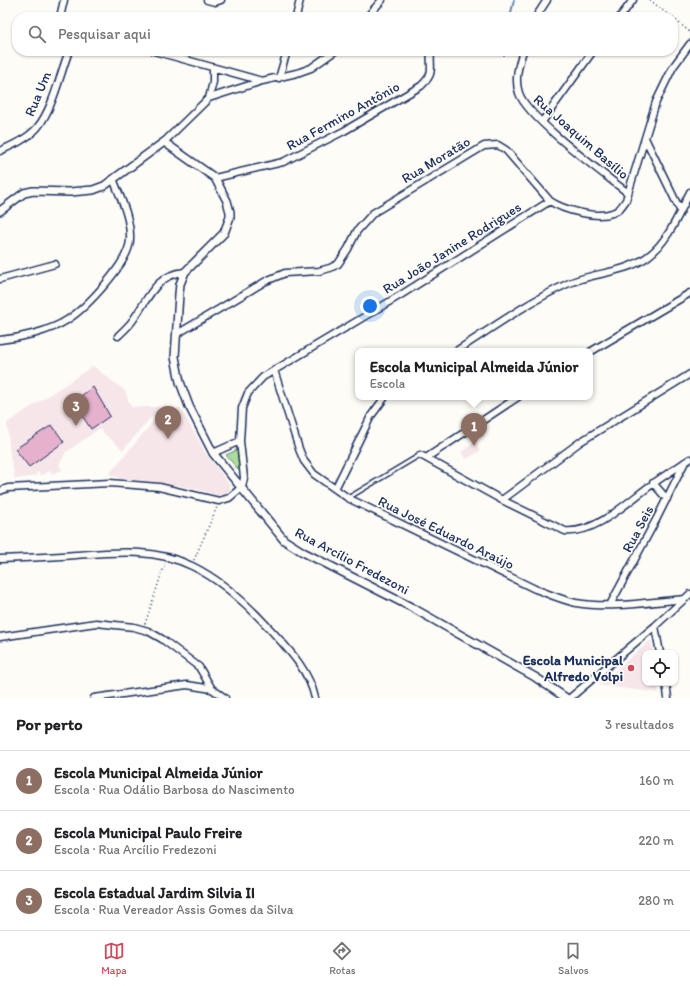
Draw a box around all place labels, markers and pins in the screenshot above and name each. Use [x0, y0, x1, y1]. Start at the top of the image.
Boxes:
pin: 3 [63, 393, 89, 426]
pin: 2 [155, 406, 181, 439]
pin: 1 [461, 413, 487, 446]
place label: Escola Municipal Alfredo Volpi [523, 652, 624, 685]
marker: Escola Municipal Alfredo Volpi [626, 663, 636, 673]

